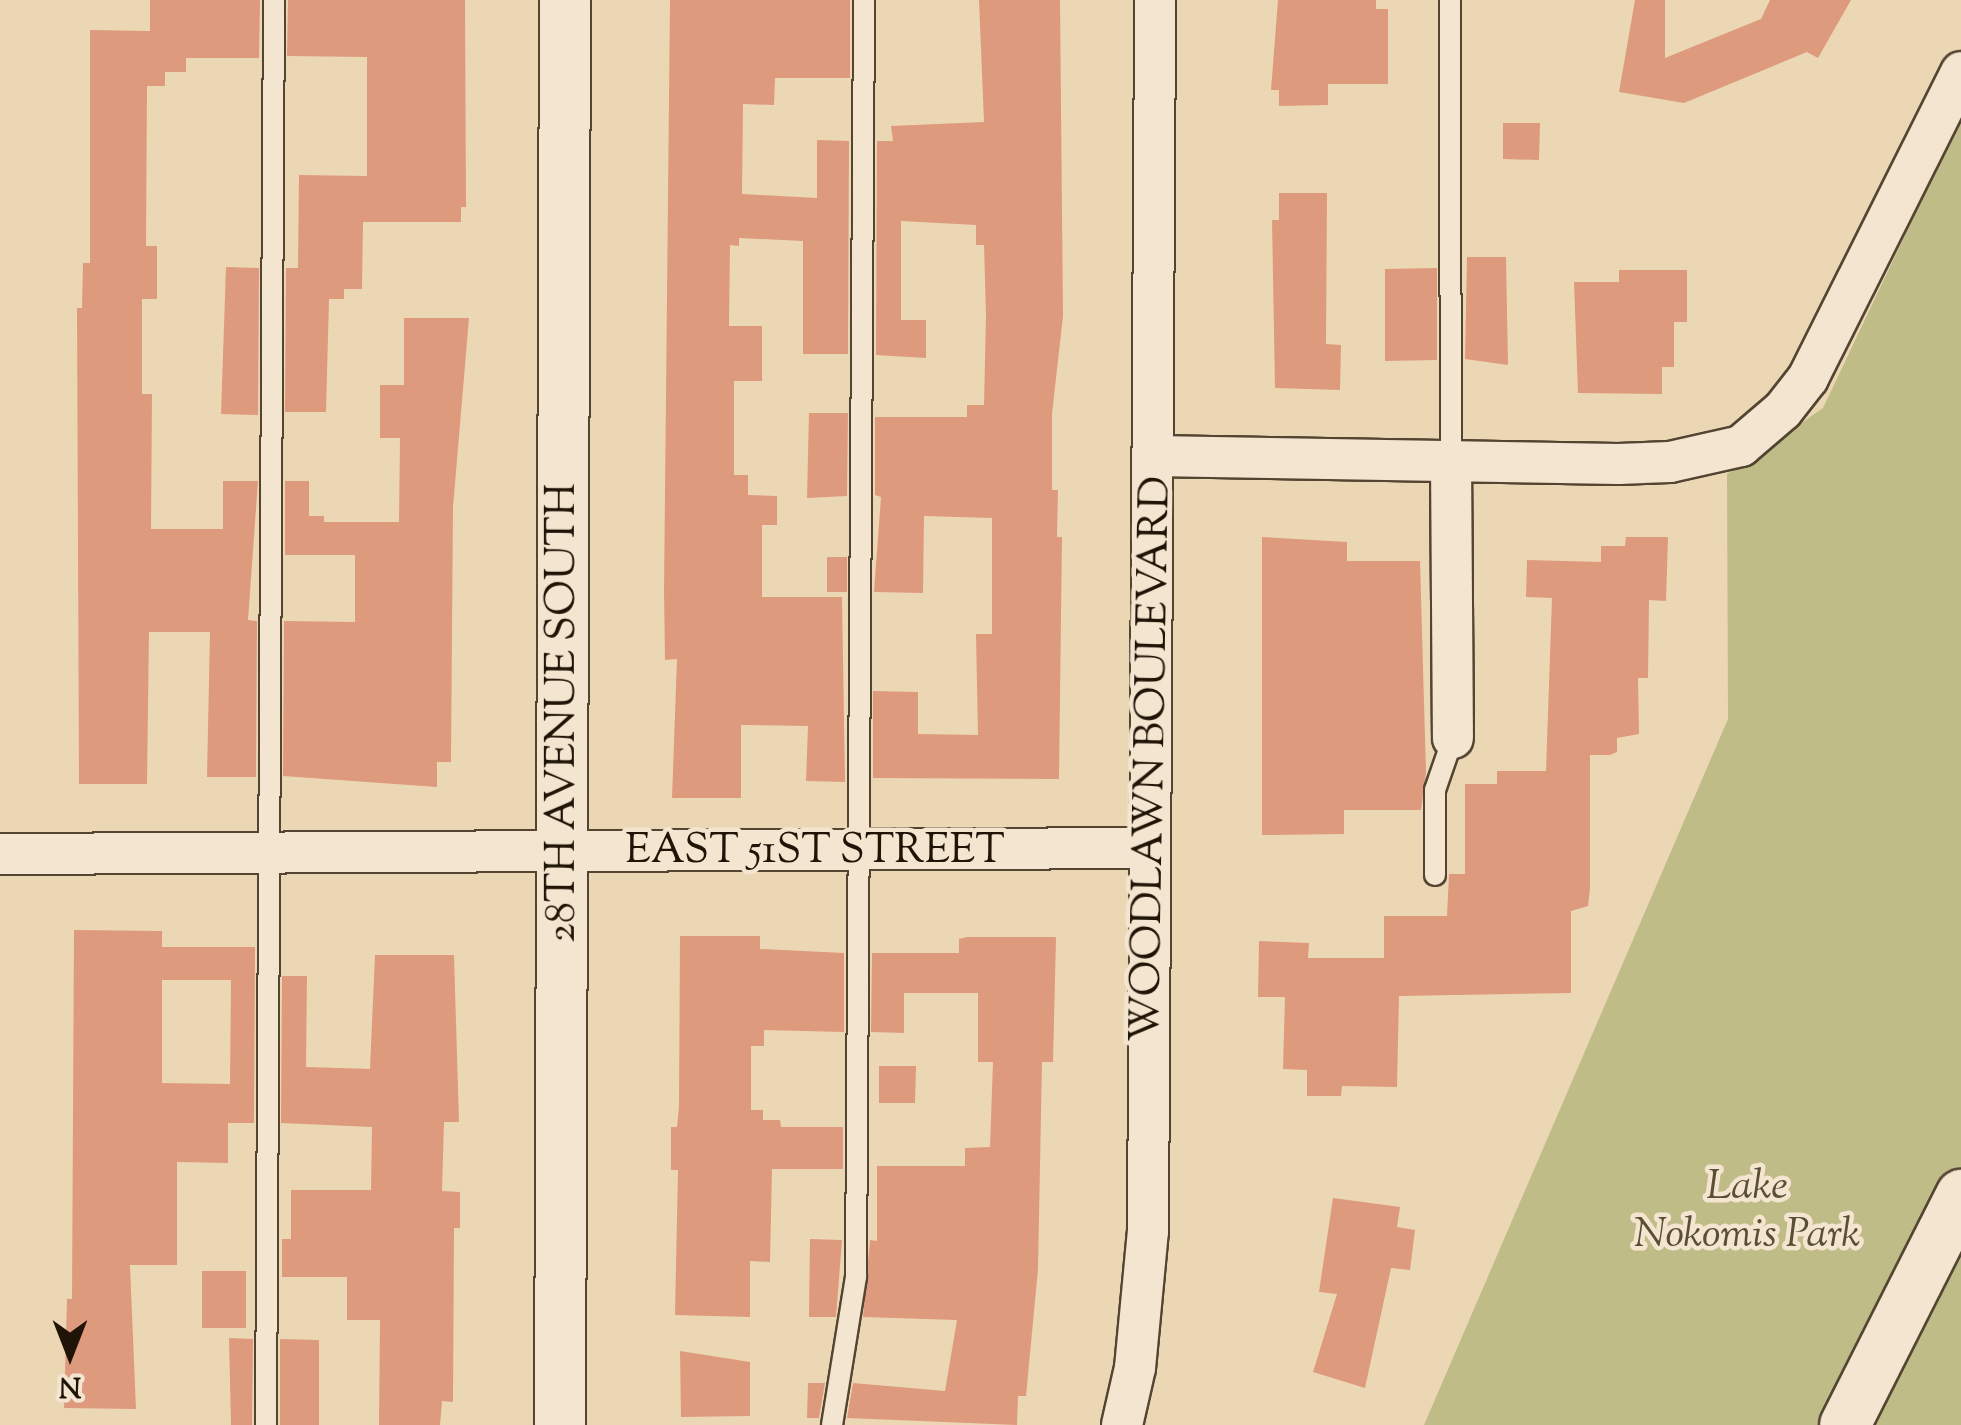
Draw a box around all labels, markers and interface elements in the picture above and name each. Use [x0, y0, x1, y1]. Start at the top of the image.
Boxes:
street label: WOODLAWN BOULEVARD [1123, 476, 1183, 1042]
street label: 28TH AVENUE SOUTH [539, 483, 589, 943]
street label: EAST 51ST STREET [625, 827, 1005, 877]
park label: Lake Nokomis Park [1634, 1163, 1860, 1262]
north arrow [20, 1305, 120, 1405]
text: N [59, 1365, 81, 1405]

